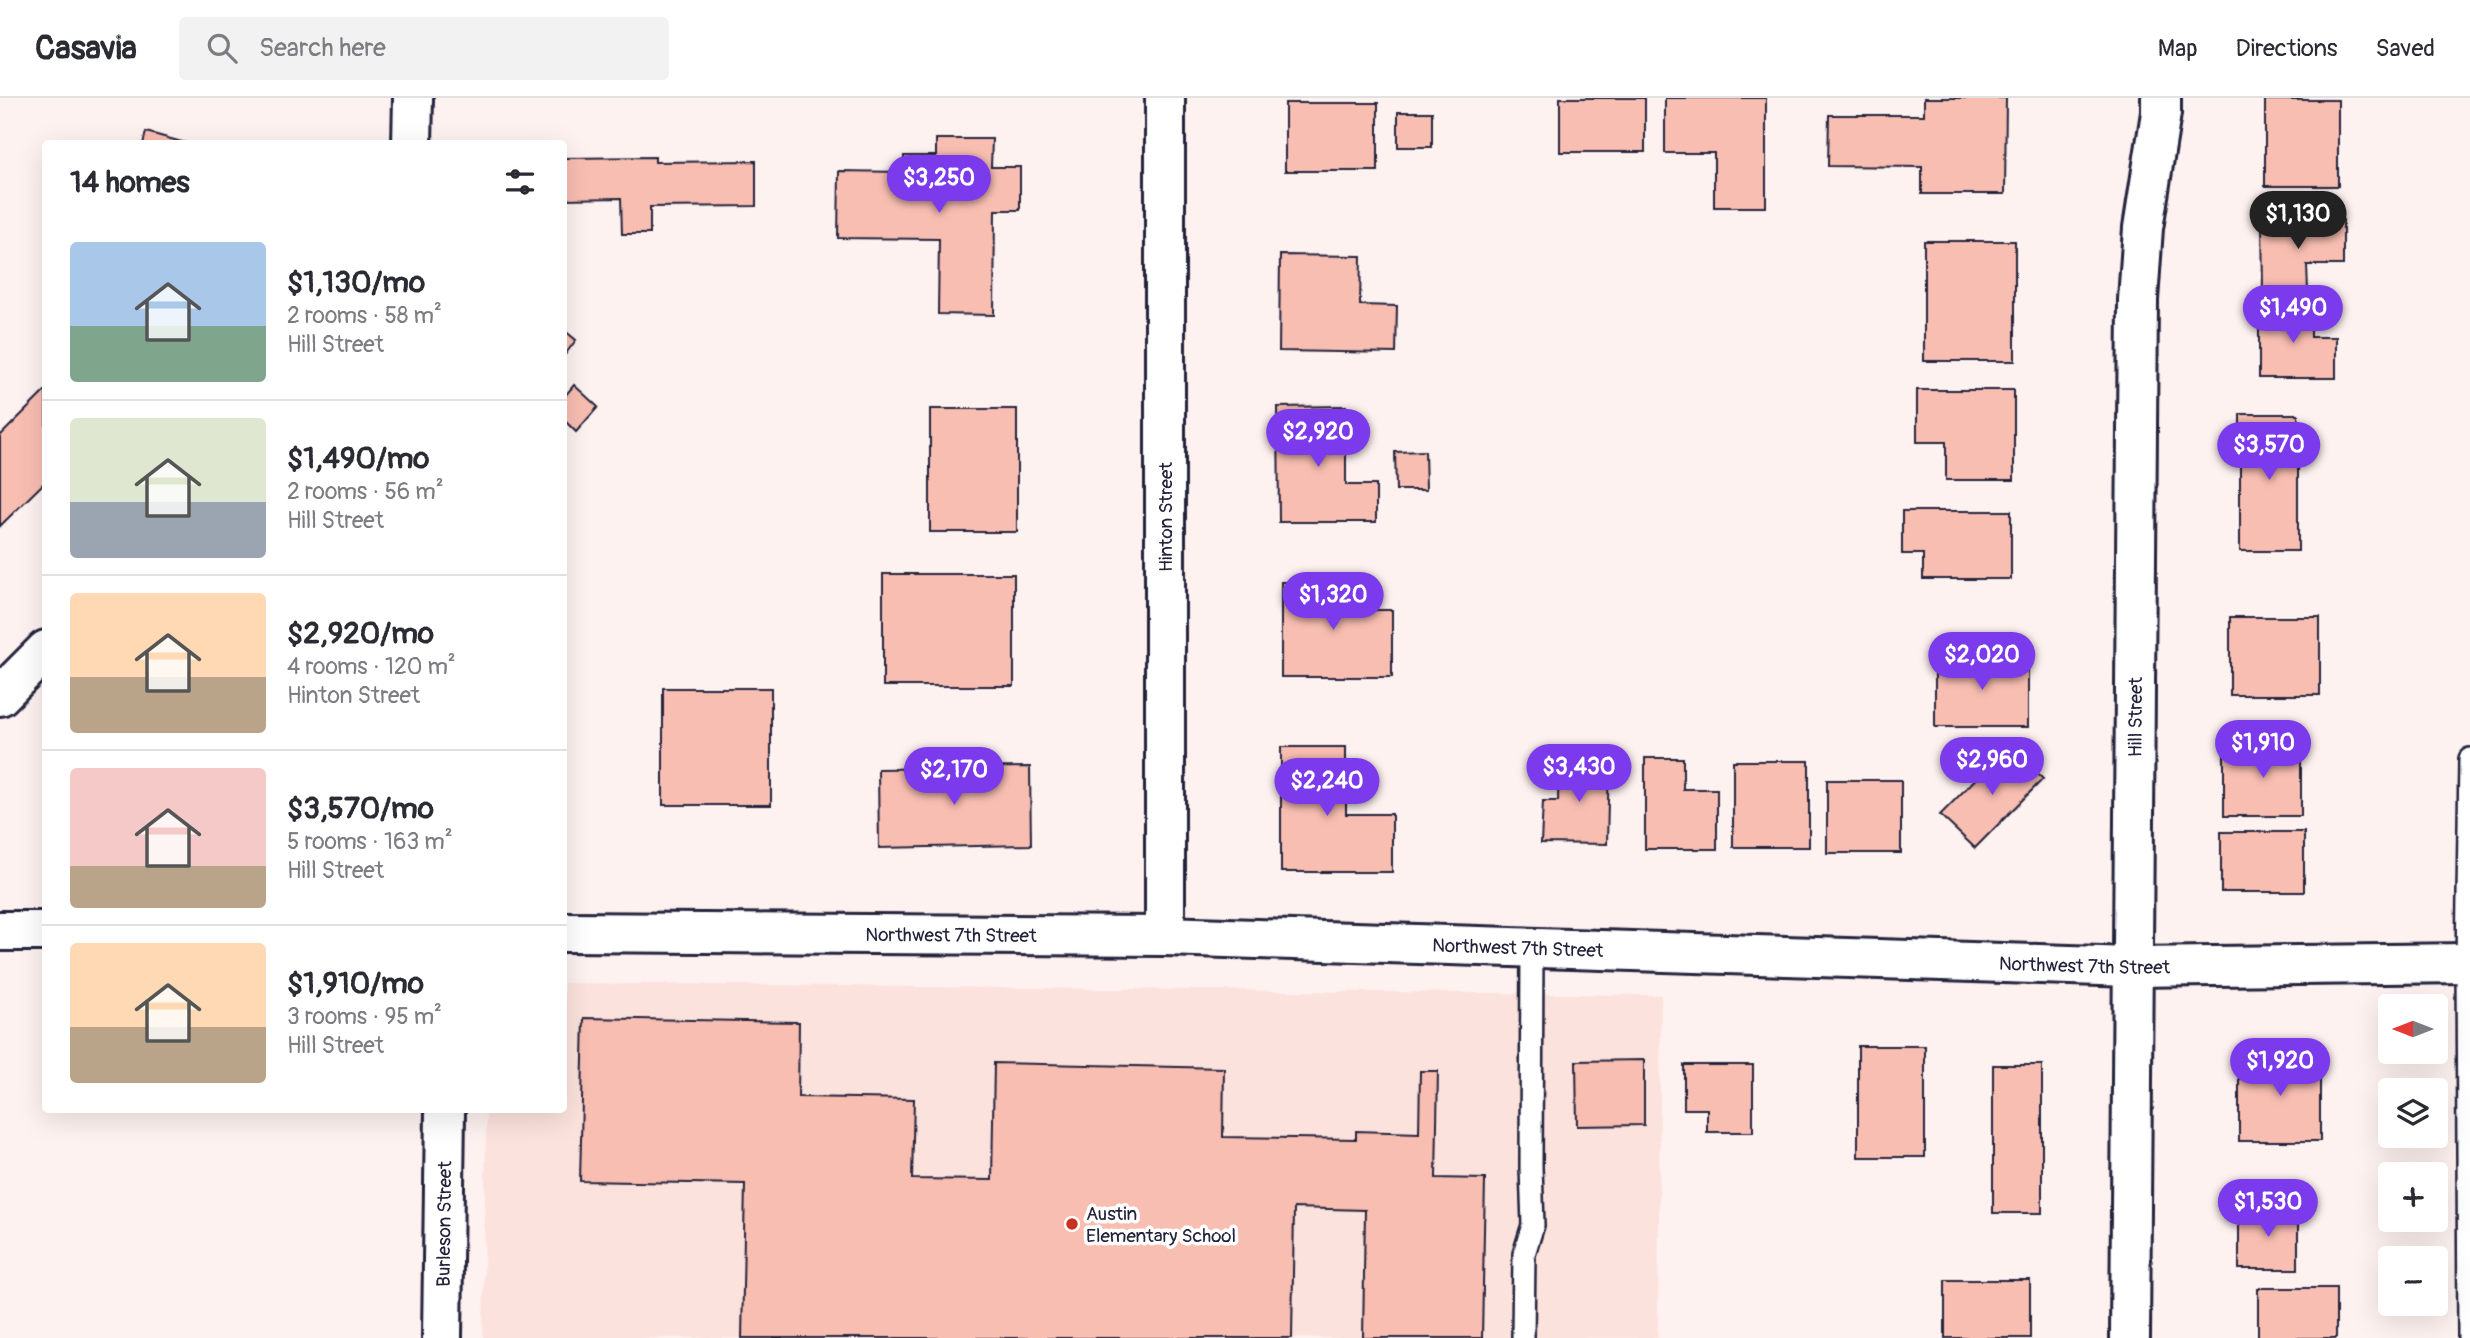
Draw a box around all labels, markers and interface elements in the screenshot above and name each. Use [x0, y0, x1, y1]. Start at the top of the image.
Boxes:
search box [179, 17, 669, 80]
text: Casavia [35, 28, 137, 69]
icon: search [203, 29, 241, 67]
text: Search here [259, 32, 386, 64]
text: Map [2158, 34, 2198, 63]
text: Directions [2236, 34, 2337, 63]
text: Saved [2375, 34, 2435, 63]
pin: $3,250 [882, 156, 996, 215]
icon: filters [501, 163, 539, 201]
text: $3,250 [903, 163, 975, 192]
text: 14 homes [70, 164, 190, 201]
pin: $1,130 [2241, 192, 2355, 251]
text: $1,130 [2266, 199, 2330, 228]
text: $1,130/mo [287, 264, 425, 301]
icon: home [126, 270, 210, 354]
pin: $1,490 [2236, 286, 2350, 345]
text: $1,490 [2259, 293, 2327, 322]
text: 2 rooms · 58 m² [287, 301, 442, 330]
text: Hill Street [287, 330, 384, 359]
pin: $2,920 [1261, 410, 1375, 469]
text: $2,920 [1282, 417, 1354, 446]
pin: $3,570 [2212, 422, 2326, 482]
text: $3,570 [2233, 430, 2305, 459]
text: $1,490/mo [287, 440, 429, 477]
icon: home [126, 446, 210, 530]
street label: Hinton Street [1154, 462, 1178, 572]
text: 2 rooms · 56 m² [287, 477, 444, 506]
text: Hill Street [287, 506, 384, 535]
pin: $1,320 [1276, 573, 1390, 632]
text: $1,320 [1299, 580, 1367, 609]
text: $2,920/mo [287, 615, 434, 652]
icon: home [126, 621, 210, 705]
pin: $2,020 [1925, 632, 2039, 692]
text: $2,020 [1944, 640, 2020, 669]
text: 4 rooms · 120 m² [287, 652, 456, 681]
street label: Hill Street [2123, 677, 2148, 757]
text: Hinton Street [287, 681, 420, 710]
pin: $1,910 [2206, 720, 2320, 780]
text: $1,910 [2231, 728, 2295, 757]
pin: $2,960 [1935, 738, 2049, 797]
pin: $3,430 [1522, 744, 1636, 804]
text: $2,960 [1956, 745, 2028, 774]
pin: $2,170 [897, 748, 1011, 807]
text: $3,430 [1542, 752, 1616, 781]
text: $2,170 [920, 755, 988, 784]
pin: $2,240 [1270, 758, 1384, 818]
text: $2,240 [1290, 766, 1364, 795]
text: $3,570/mo [287, 790, 434, 827]
icon: home [126, 796, 210, 880]
text: 5 rooms · 163 m² [287, 827, 453, 856]
text: Hill Street [287, 856, 384, 885]
street label: Northwest 7th Street [865, 923, 1037, 948]
street label: Northwest 7th Street [1432, 934, 1604, 963]
street label: Northwest 7th Street [1998, 952, 2171, 980]
text: $1,910/mo [287, 965, 424, 1002]
icon: home [126, 971, 210, 1055]
north arrow [2378, 994, 2448, 1064]
map controls [2378, 994, 2448, 1316]
text: 3 rooms · 95 m² [287, 1002, 442, 1031]
text: Hill Street [287, 1031, 384, 1060]
pin: $1,920 [2223, 1038, 2337, 1098]
text: $1,920 [2246, 1046, 2314, 1075]
button: layers [2378, 1078, 2448, 1148]
street label: Burleson Street [432, 1161, 457, 1287]
button: + [2378, 1162, 2448, 1232]
pin: $1,530 [2211, 1180, 2325, 1239]
text: $1,530 [2234, 1187, 2302, 1216]
place label: Austin Elementary School [1086, 1202, 1236, 1248]
marker: Austin Elementary School [1064, 1216, 1080, 1232]
button: − [2378, 1246, 2448, 1316]

